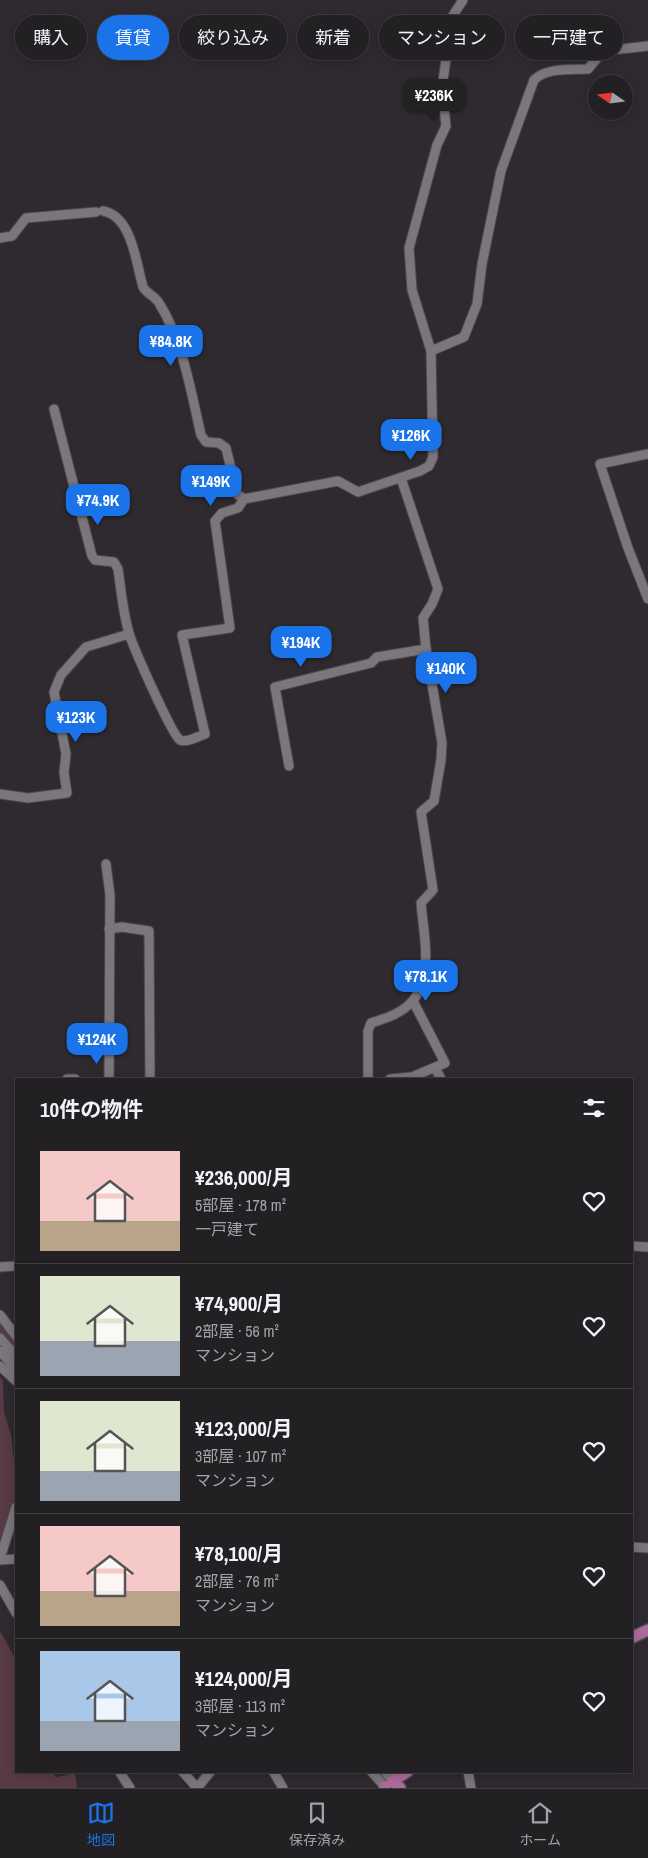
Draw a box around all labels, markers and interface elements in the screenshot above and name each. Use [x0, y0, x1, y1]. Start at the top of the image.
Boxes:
chip: 購入 [15, 15, 87, 60]
chip: 賃貸 [97, 15, 169, 60]
chip: 絞り込み [179, 15, 287, 60]
chip: 新着 [297, 15, 369, 60]
chip: マンション [379, 15, 505, 60]
chip: 一戸建て [515, 15, 623, 60]
north arrow [588, 75, 632, 120]
map controls [588, 75, 633, 120]
pin: ¥236K [399, 78, 469, 121]
text: ¥236K [415, 84, 453, 106]
pin: ¥84.8K [130, 324, 212, 367]
text: ¥84.8K [150, 330, 192, 352]
pin: ¥126K [376, 418, 446, 461]
text: ¥126K [392, 424, 430, 446]
pin: ¥149K [176, 464, 246, 507]
text: ¥149K [192, 470, 230, 492]
pin: ¥74.9K [57, 484, 139, 526]
text: ¥74.9K [77, 489, 119, 511]
pin: ¥194K [266, 626, 336, 668]
text: ¥194K [282, 631, 320, 653]
pin: ¥140K [411, 652, 481, 694]
text: ¥140K [427, 657, 465, 679]
pin: ¥123K [41, 700, 111, 743]
text: ¥123K [57, 706, 95, 728]
pin: ¥78.1K [385, 960, 467, 1002]
text: ¥78.1K [405, 965, 447, 987]
pin: ¥124K [62, 1022, 132, 1065]
text: ¥124K [78, 1028, 116, 1050]
icon: filters [580, 1094, 608, 1122]
text: 10件の物件 [40, 1095, 143, 1124]
text: ¥236,000/月 [195, 1163, 293, 1192]
icon: home [80, 1171, 140, 1231]
icon: heart [580, 1187, 608, 1215]
text: 5部屋 · 178 m² [195, 1194, 286, 1216]
text: 一戸建て [195, 1218, 259, 1240]
text: ¥74,900/月 [195, 1289, 283, 1318]
icon: home [80, 1296, 140, 1356]
icon: heart [580, 1312, 608, 1340]
text: 2部屋 · 56 m² [195, 1320, 279, 1342]
text: マンション [195, 1344, 275, 1366]
text: ¥123,000/月 [195, 1414, 293, 1443]
icon: home [80, 1421, 140, 1481]
icon: heart [580, 1437, 608, 1465]
text: 3部屋 · 107 m² [195, 1445, 286, 1467]
text: マンション [195, 1469, 275, 1491]
text: ¥78,100/月 [195, 1539, 283, 1568]
icon: home [80, 1546, 140, 1606]
icon: heart [580, 1562, 608, 1590]
text: 2部屋 · 76 m² [195, 1570, 279, 1592]
text: マンション [195, 1594, 275, 1616]
text: ¥124,000/月 [195, 1664, 293, 1693]
icon: home [80, 1671, 140, 1731]
icon: heart [580, 1687, 608, 1715]
text: 3部屋 · 113 m² [195, 1695, 285, 1717]
text: マンション [195, 1719, 275, 1741]
tab: 地図 [87, 1799, 115, 1849]
tab: 保存済み [289, 1799, 345, 1849]
tab: ホーム [519, 1799, 561, 1849]

